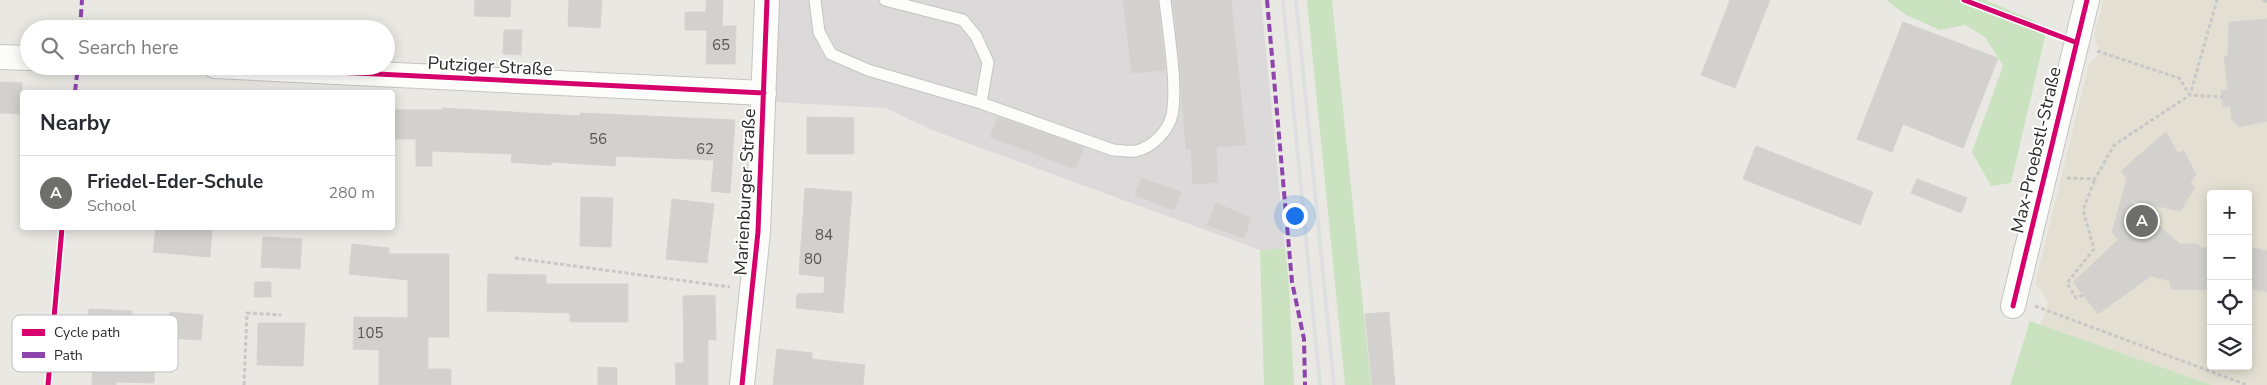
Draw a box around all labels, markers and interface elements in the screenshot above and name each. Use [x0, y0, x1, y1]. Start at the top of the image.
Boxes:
search box [20, 20, 395, 75]
icon: search [38, 34, 66, 62]
text: Search here [78, 35, 179, 61]
house number: 65 [712, 35, 730, 55]
street label: Putziger Straße [427, 51, 553, 81]
street label: Max-Proebstl-Straße [2005, 64, 2067, 236]
street label: Marienburger Straße [729, 108, 761, 276]
text: Nearby [40, 109, 110, 137]
house number: 56 [589, 129, 607, 149]
house number: 62 [696, 139, 714, 159]
text: Friedel-Eder-Schule [87, 169, 263, 195]
text: A [50, 182, 62, 204]
text: 280 m [328, 182, 375, 204]
map controls [2207, 190, 2252, 370]
button: + [2207, 190, 2252, 235]
text: School [87, 195, 136, 217]
pin: A [2126, 202, 2158, 240]
your location [1282, 203, 1308, 229]
house number: 84 [815, 225, 833, 245]
button: − [2207, 235, 2252, 280]
house number: 80 [804, 249, 822, 269]
button: locate [2207, 280, 2252, 325]
legend [12, 315, 178, 372]
text: Cycle path [54, 323, 120, 342]
house number: 105 [356, 323, 384, 343]
button: layers [2207, 325, 2252, 370]
text: Path [54, 346, 83, 365]

